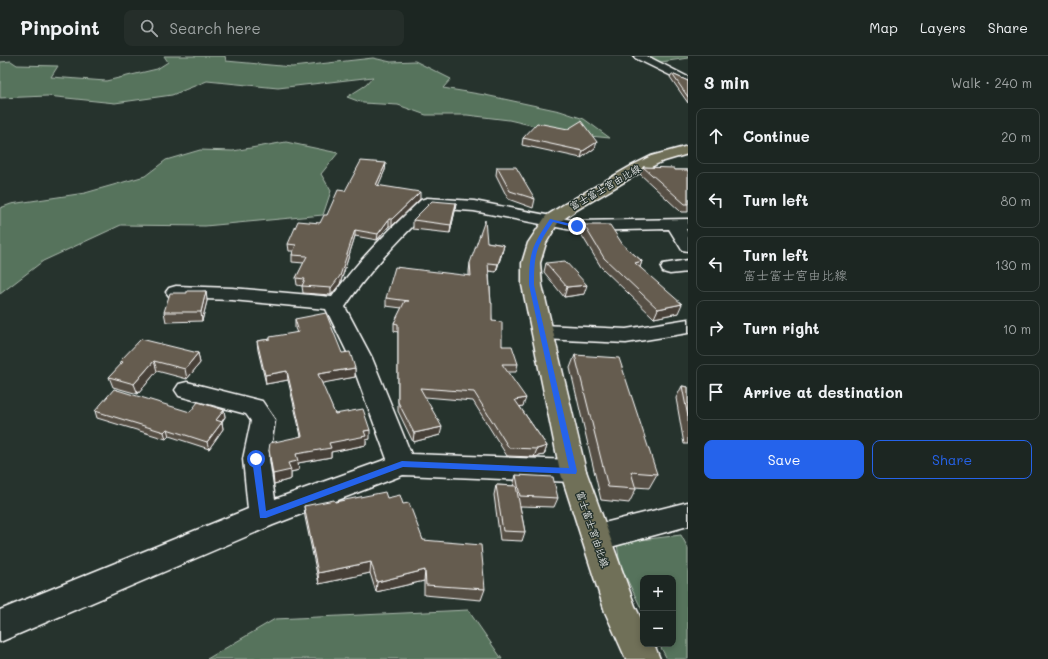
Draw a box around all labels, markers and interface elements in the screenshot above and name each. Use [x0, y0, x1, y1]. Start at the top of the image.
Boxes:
search box [124, 10, 404, 46]
text: Pinpoint [20, 15, 100, 40]
icon: search [138, 17, 160, 39]
text: Search here [170, 18, 261, 38]
text: Map [869, 18, 898, 37]
text: Layers [920, 18, 966, 37]
text: Share [988, 18, 1028, 37]
text: 3 min [704, 71, 749, 93]
text: Walk · 240 m [951, 74, 1032, 91]
icon: ahead [705, 125, 727, 147]
text: Continue [743, 126, 810, 146]
text: 20 m [1001, 128, 1031, 145]
street label: 富士富士宮由比線 [567, 161, 643, 213]
icon: left [705, 189, 727, 211]
text: Turn left [743, 190, 808, 210]
text: 80 m [1001, 192, 1031, 209]
route end [568, 217, 586, 235]
text: Turn left [743, 245, 808, 265]
icon: left [705, 253, 727, 275]
text: 130 m [995, 256, 1031, 273]
text: 富士富士宮由比線 [743, 266, 847, 283]
icon: right [705, 317, 727, 339]
text: Turn right [743, 318, 820, 338]
text: 10 m [1003, 320, 1031, 337]
icon: arrive [705, 381, 727, 403]
text: Arrive at destination [743, 382, 903, 402]
button: Save [704, 440, 864, 479]
button: Share [872, 440, 1032, 479]
route start [247, 450, 265, 468]
street label: 富士富士宮由比線 [573, 489, 613, 569]
map controls [640, 575, 676, 647]
button: + [640, 575, 676, 611]
button: − [640, 611, 676, 647]

